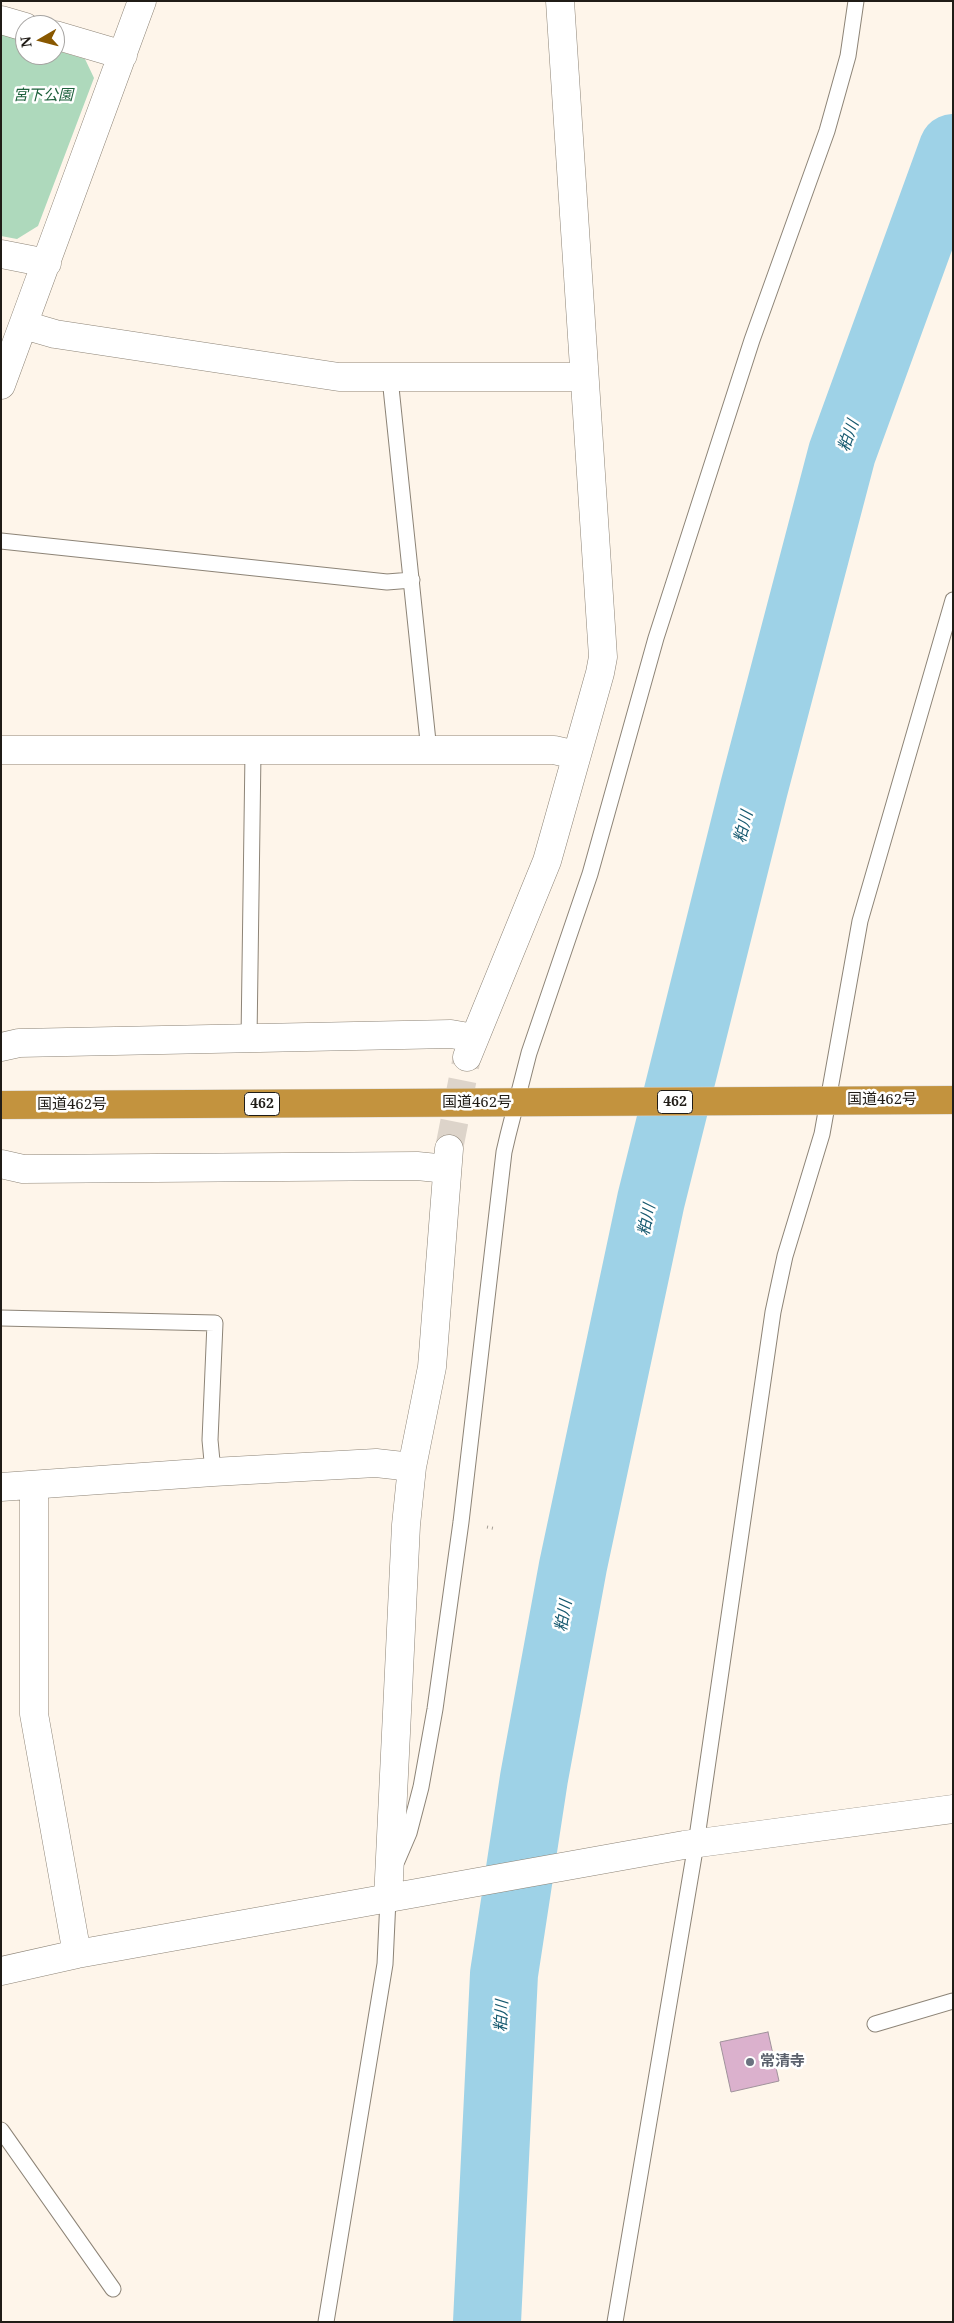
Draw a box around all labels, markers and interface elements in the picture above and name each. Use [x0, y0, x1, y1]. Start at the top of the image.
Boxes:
north arrow [15, 15, 65, 65]
text: N [15, 35, 36, 49]
park label: 宮下公園 [13, 87, 73, 105]
water label: 粕川 [835, 418, 863, 454]
water label: 粕川 [731, 809, 757, 845]
road number: 462 [658, 1090, 692, 1114]
street label: 国道462号 [847, 1091, 917, 1109]
road number: 462 [244, 1092, 280, 1116]
street label: 国道462号 [442, 1094, 512, 1112]
street label: 国道462号 [37, 1096, 107, 1114]
water label: 粕川 [634, 1202, 660, 1238]
water label: 粕川 [552, 1599, 576, 1633]
water label: 粕川 [492, 2000, 512, 2032]
place label: 常清寺 [760, 2053, 805, 2071]
marker: 常清寺 [744, 2056, 756, 2068]

